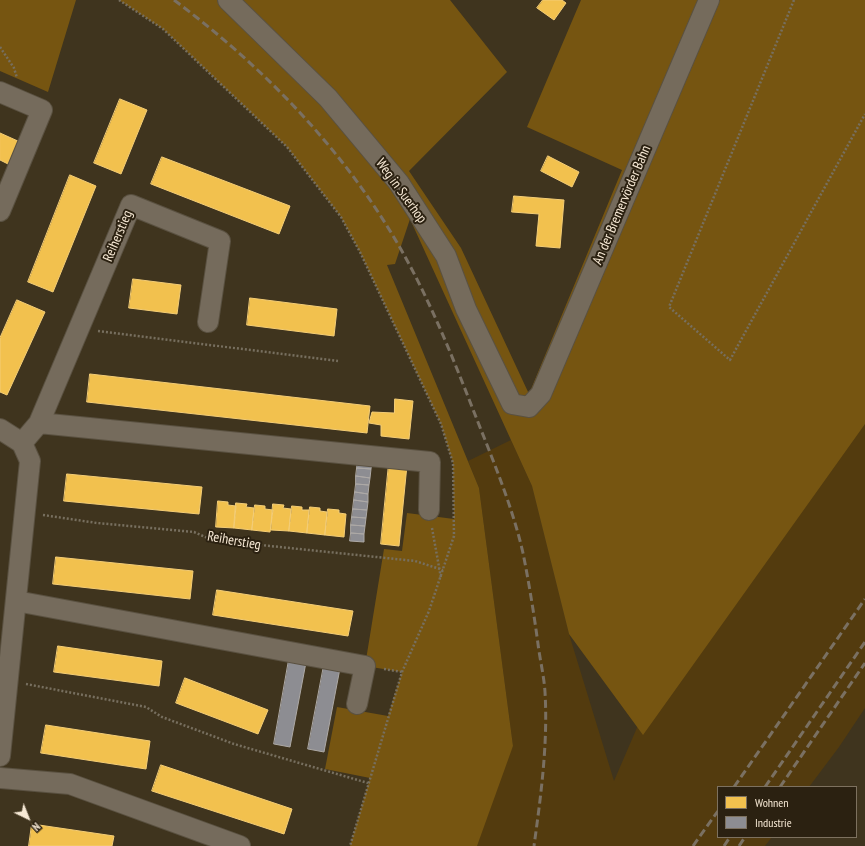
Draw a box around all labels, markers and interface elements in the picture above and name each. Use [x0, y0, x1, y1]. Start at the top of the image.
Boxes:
street label: An der Bremervörder Bahn [589, 143, 655, 267]
street label: Weg in Suerhop [372, 155, 430, 227]
street label: Reiherstieg [100, 208, 136, 264]
street label: Reiherstieg [206, 528, 262, 554]
legend [717, 786, 857, 838]
text: Wohnen [755, 795, 789, 810]
north arrow [8, 798, 48, 838]
text: Industrie [755, 815, 792, 830]
text: N [29, 820, 43, 834]

